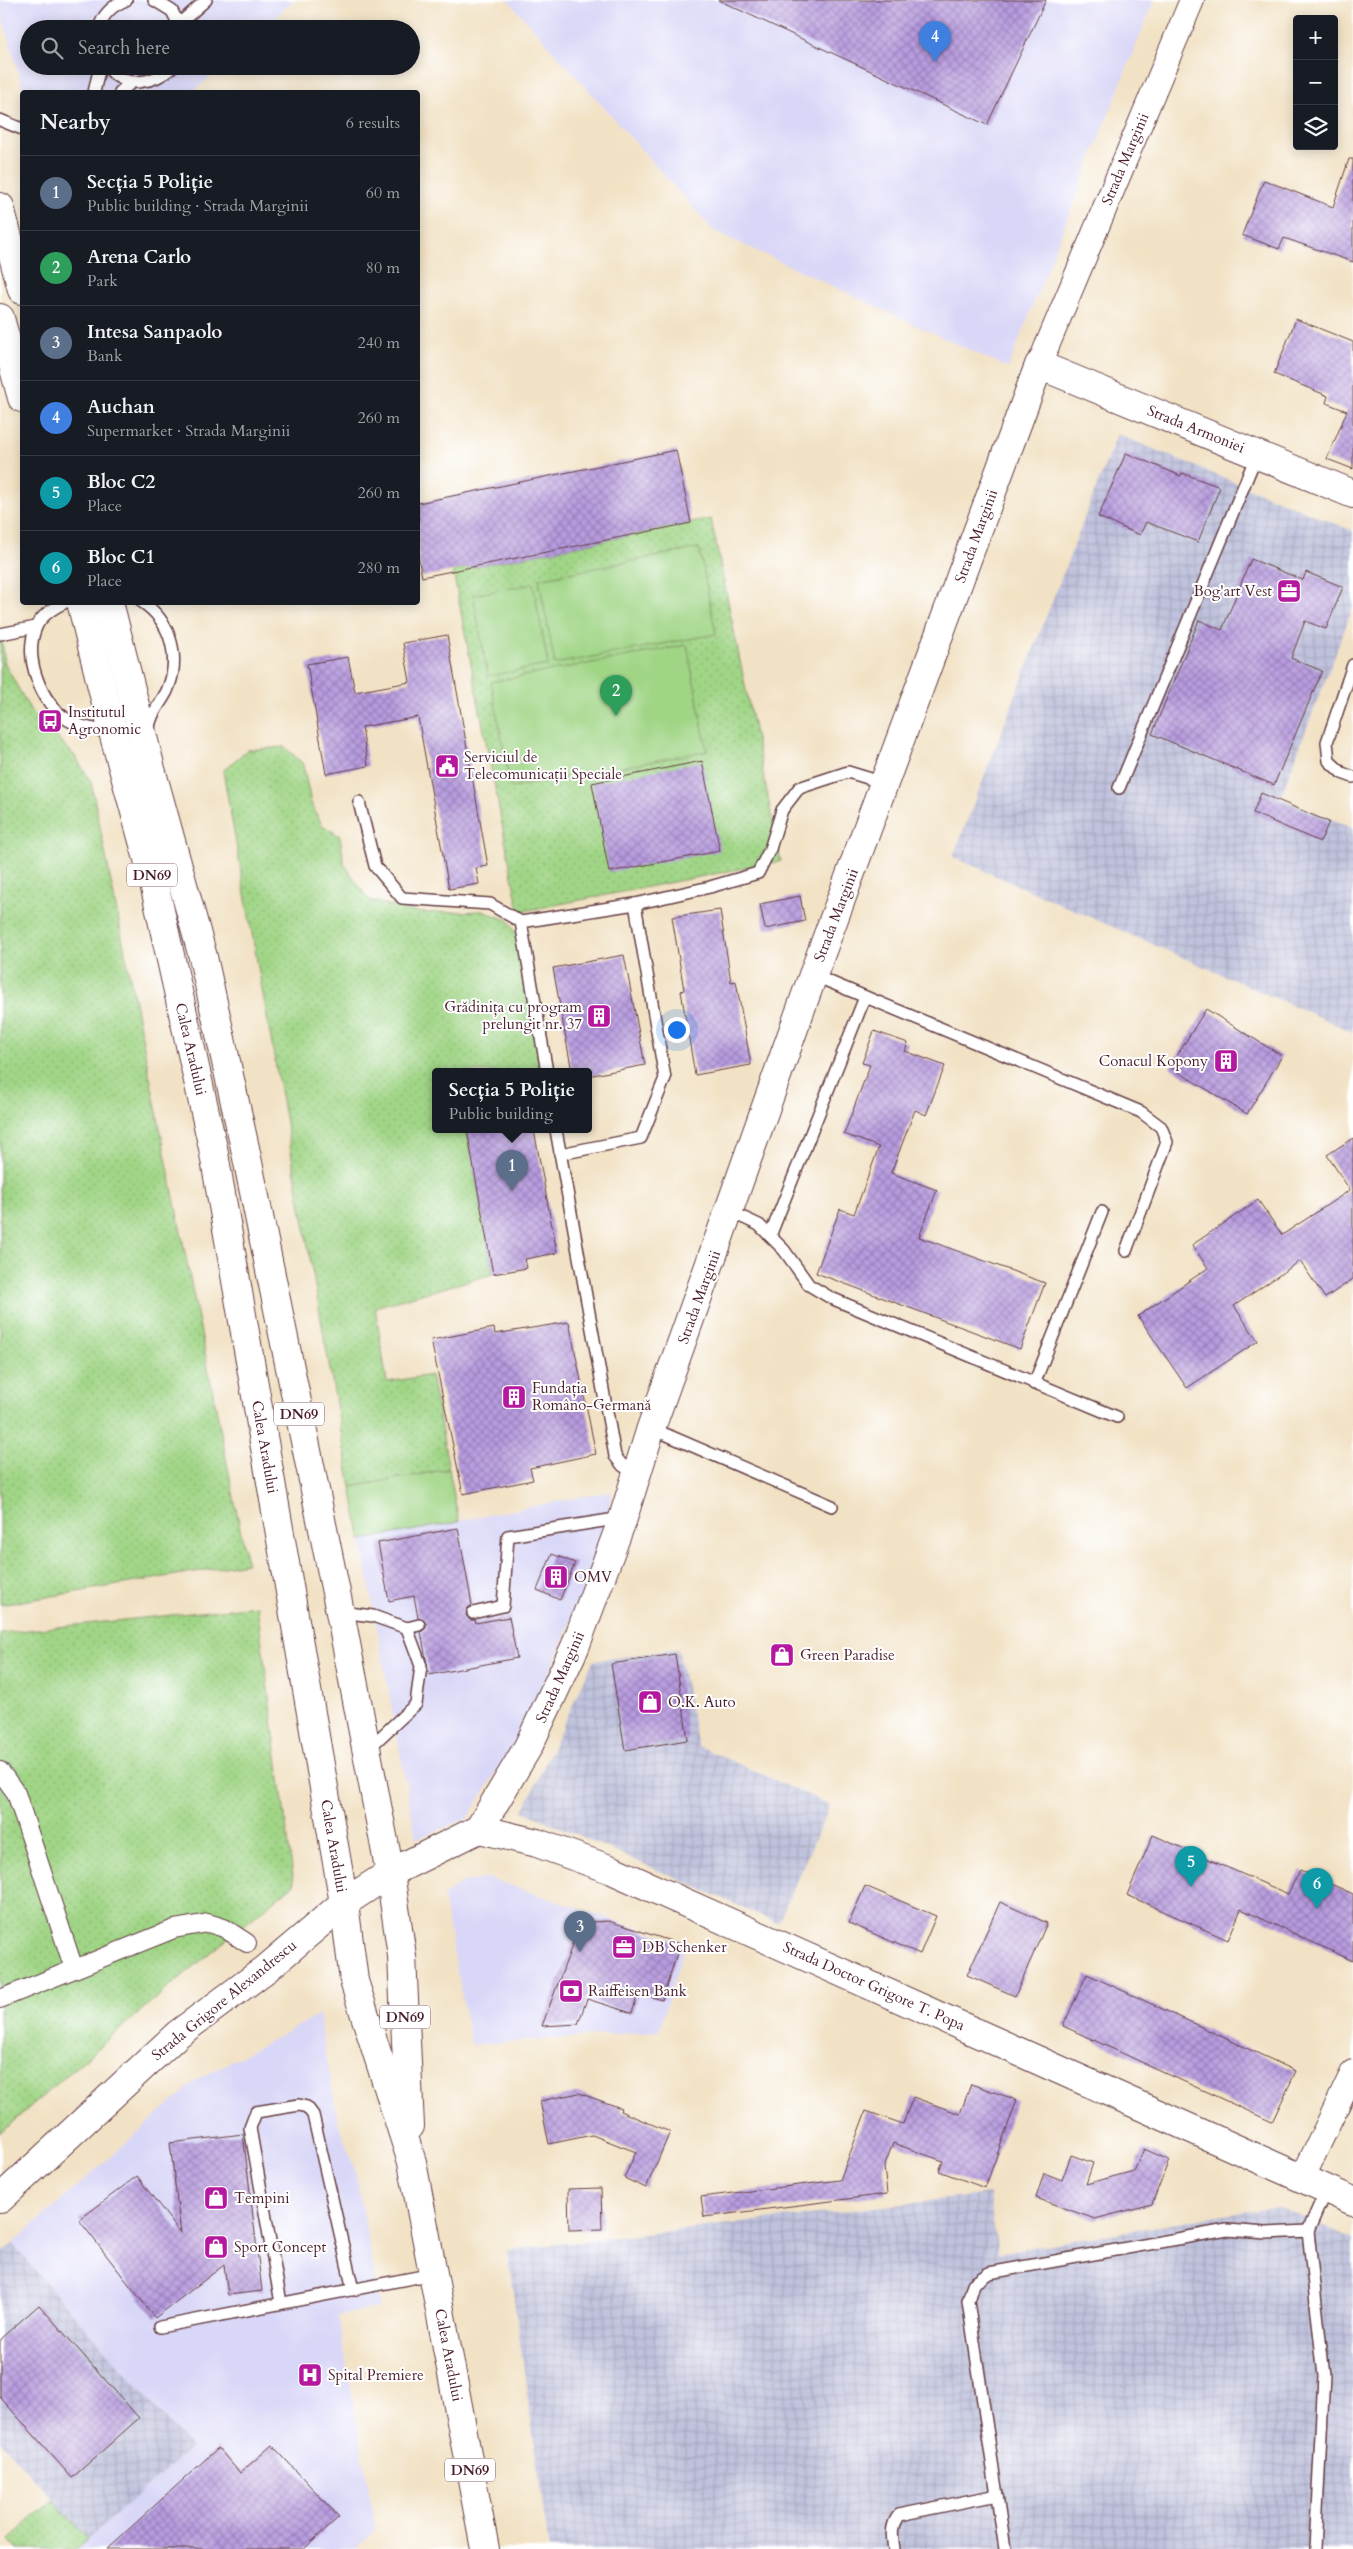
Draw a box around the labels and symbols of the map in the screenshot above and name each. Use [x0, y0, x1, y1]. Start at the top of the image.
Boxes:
pin: 4 [919, 21, 951, 62]
street label: Strada Marginii [1097, 110, 1153, 208]
street label: Strada Armoniei [1144, 400, 1248, 458]
street label: Strada Marginii [950, 486, 1002, 586]
office icon: Bog'art Vest [1276, 578, 1302, 604]
place label: Bog'art Vest [1194, 581, 1272, 601]
pin: 2 [600, 675, 632, 716]
place label: Institutul Agronomic [68, 702, 141, 739]
bus stop icon: Institutul Agronomic [37, 708, 63, 734]
place label: Serviciul de Telecomunicații Speciale [464, 747, 622, 784]
public building icon: Serviciul de Telecomunicații Speciale [434, 753, 460, 779]
road number: DN69 [127, 864, 177, 886]
street label: Strada Marginii [809, 865, 863, 965]
place label: Grădinița cu program prelungit nr. 37 [444, 997, 582, 1034]
street label: Calea Aradului [171, 1001, 211, 1097]
building icon: Grădinița cu program prelungit nr. 37 [586, 1003, 612, 1029]
your location [664, 1017, 690, 1043]
building icon: Conacul Kopony [1213, 1048, 1239, 1074]
place label: Conacul Kopony [1099, 1051, 1208, 1071]
pin: 1 [496, 1150, 528, 1191]
street label: Strada Marginii [673, 1247, 725, 1347]
place label: Fundația Româno-Germană [532, 1378, 652, 1415]
building icon: Fundația Româno-Germană [501, 1384, 527, 1410]
street label: Calea Aradului [247, 1399, 283, 1495]
road number: DN69 [274, 1402, 324, 1426]
building icon: OMV [543, 1564, 569, 1590]
place label: OMV [574, 1567, 612, 1587]
street label: Strada Marginii [531, 1628, 589, 1726]
shop icon: Green Paradise [769, 1642, 795, 1668]
place label: Green Paradise [800, 1645, 895, 1665]
shop icon: O.K. Auto [637, 1689, 663, 1715]
place label: O.K. Auto [668, 1692, 736, 1712]
street label: Calea Aradului [316, 1798, 352, 1894]
pin: 5 [1175, 1846, 1207, 1887]
pin: 6 [1301, 1868, 1333, 1909]
pin: 3 [564, 1911, 596, 1952]
office icon: DB Schenker [611, 1934, 637, 1960]
street label: Strada Grigore Alexandrescu [147, 1935, 301, 2065]
place label: DB Schenker [642, 1937, 727, 1957]
street label: Strada Doctor Grigore T. Popa [780, 1937, 968, 2035]
bank icon: Raiffeisen Bank [558, 1978, 584, 2004]
place label: Raiffeisen Bank [588, 1981, 687, 2001]
road number: DN69 [380, 2005, 430, 2028]
shop icon: Tempini [203, 2185, 229, 2211]
place label: Tempini [234, 2188, 289, 2208]
shop icon: Sport Concept [203, 2234, 229, 2260]
place label: Sport Concept [234, 2237, 327, 2257]
street label: Calea Aradului [430, 2307, 468, 2403]
hospital icon: Spital Premiere [297, 2362, 323, 2388]
place label: Spital Premiere [328, 2365, 424, 2385]
road number: DN69 [445, 2458, 495, 2482]

